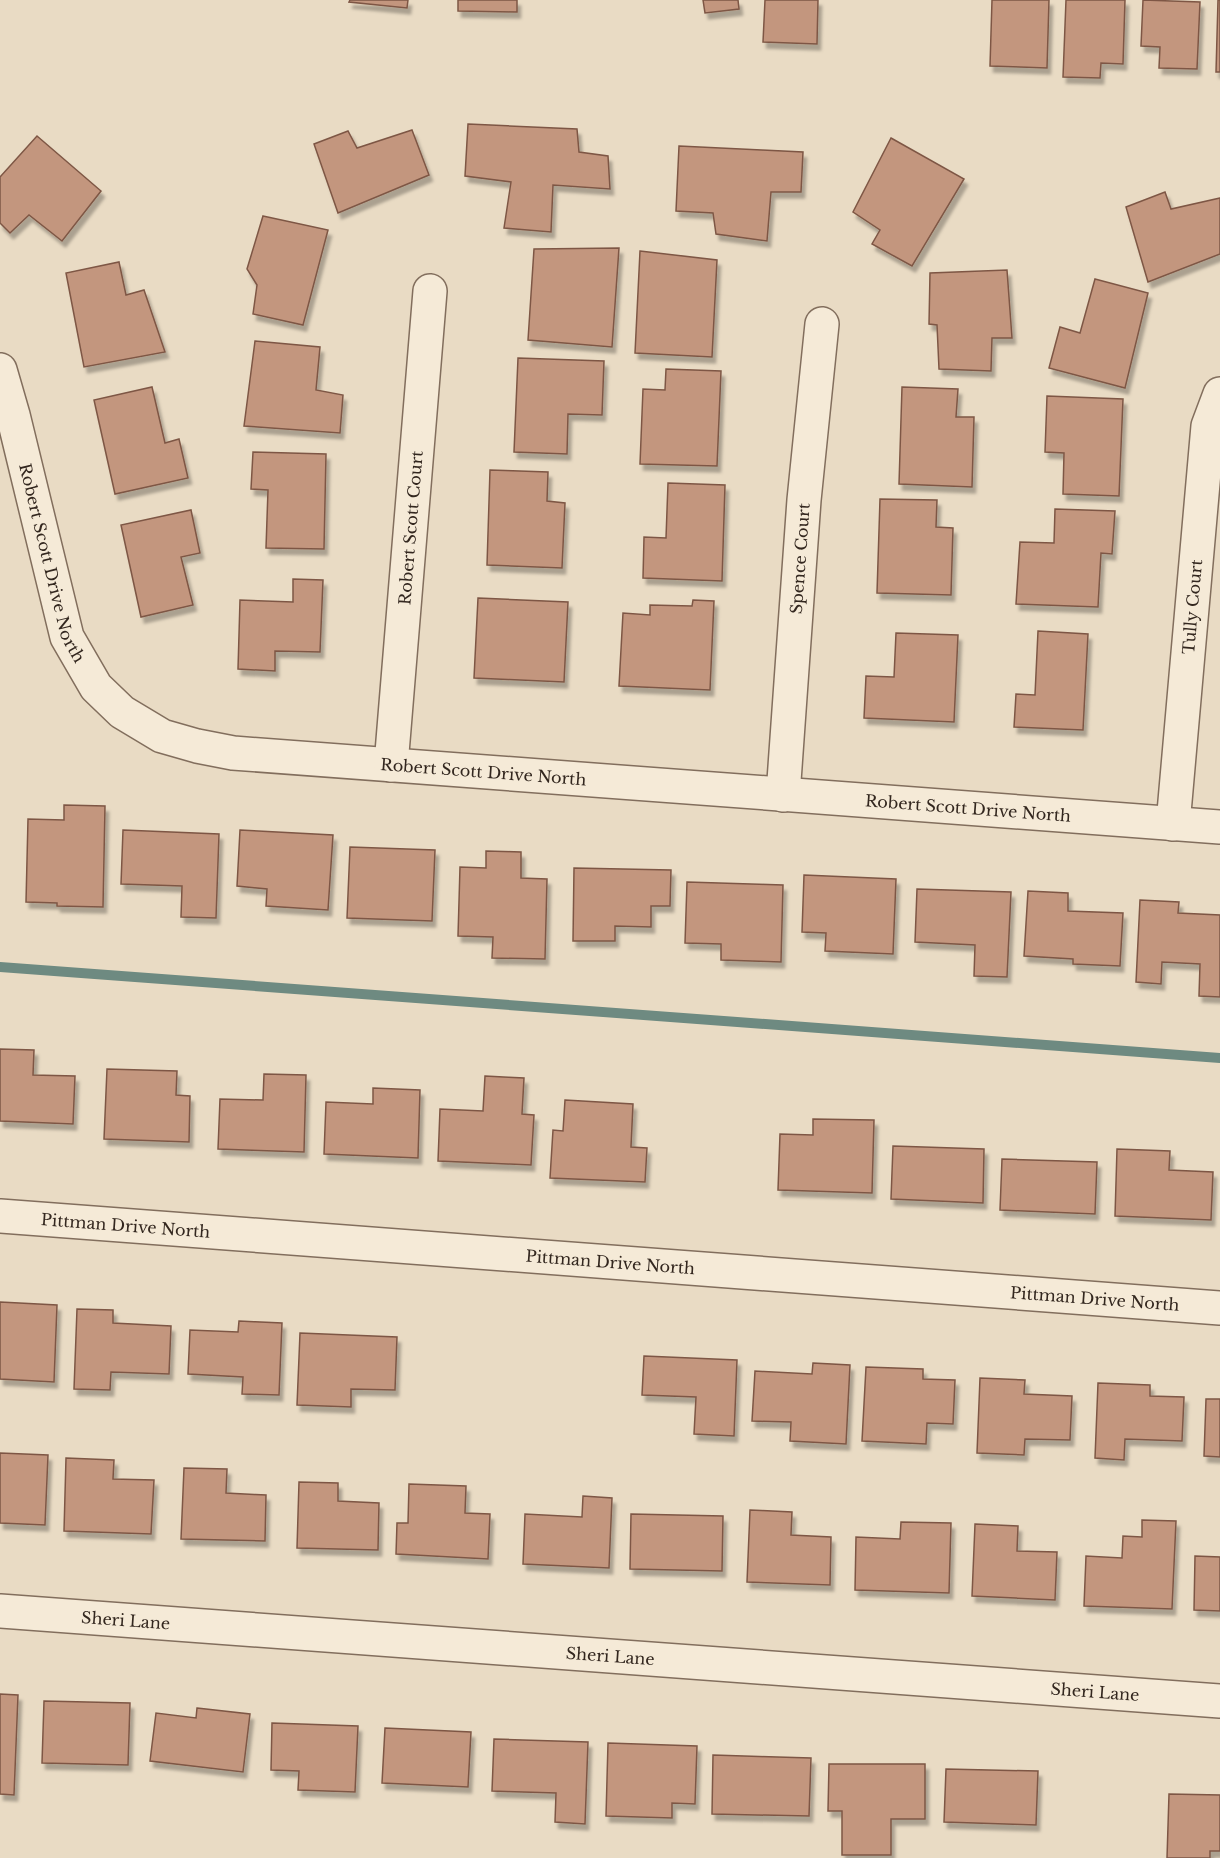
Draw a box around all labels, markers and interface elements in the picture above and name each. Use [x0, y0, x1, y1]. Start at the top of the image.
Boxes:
street label: Robert Scott Court [394, 450, 427, 606]
street label: Robert Scott Drive North [15, 461, 90, 666]
street label: Spence Court [786, 502, 814, 615]
street label: Tully Court [1178, 559, 1206, 655]
street label: Robert Scott Drive North [380, 754, 587, 789]
street label: Robert Scott Drive North [864, 790, 1072, 826]
street label: Pittman Drive North [40, 1209, 211, 1242]
street label: Pittman Drive North [525, 1246, 696, 1278]
street label: Pittman Drive North [1009, 1282, 1180, 1315]
street label: Sheri Lane [81, 1607, 171, 1634]
street label: Sheri Lane [565, 1643, 655, 1669]
street label: Sheri Lane [1050, 1679, 1140, 1705]

